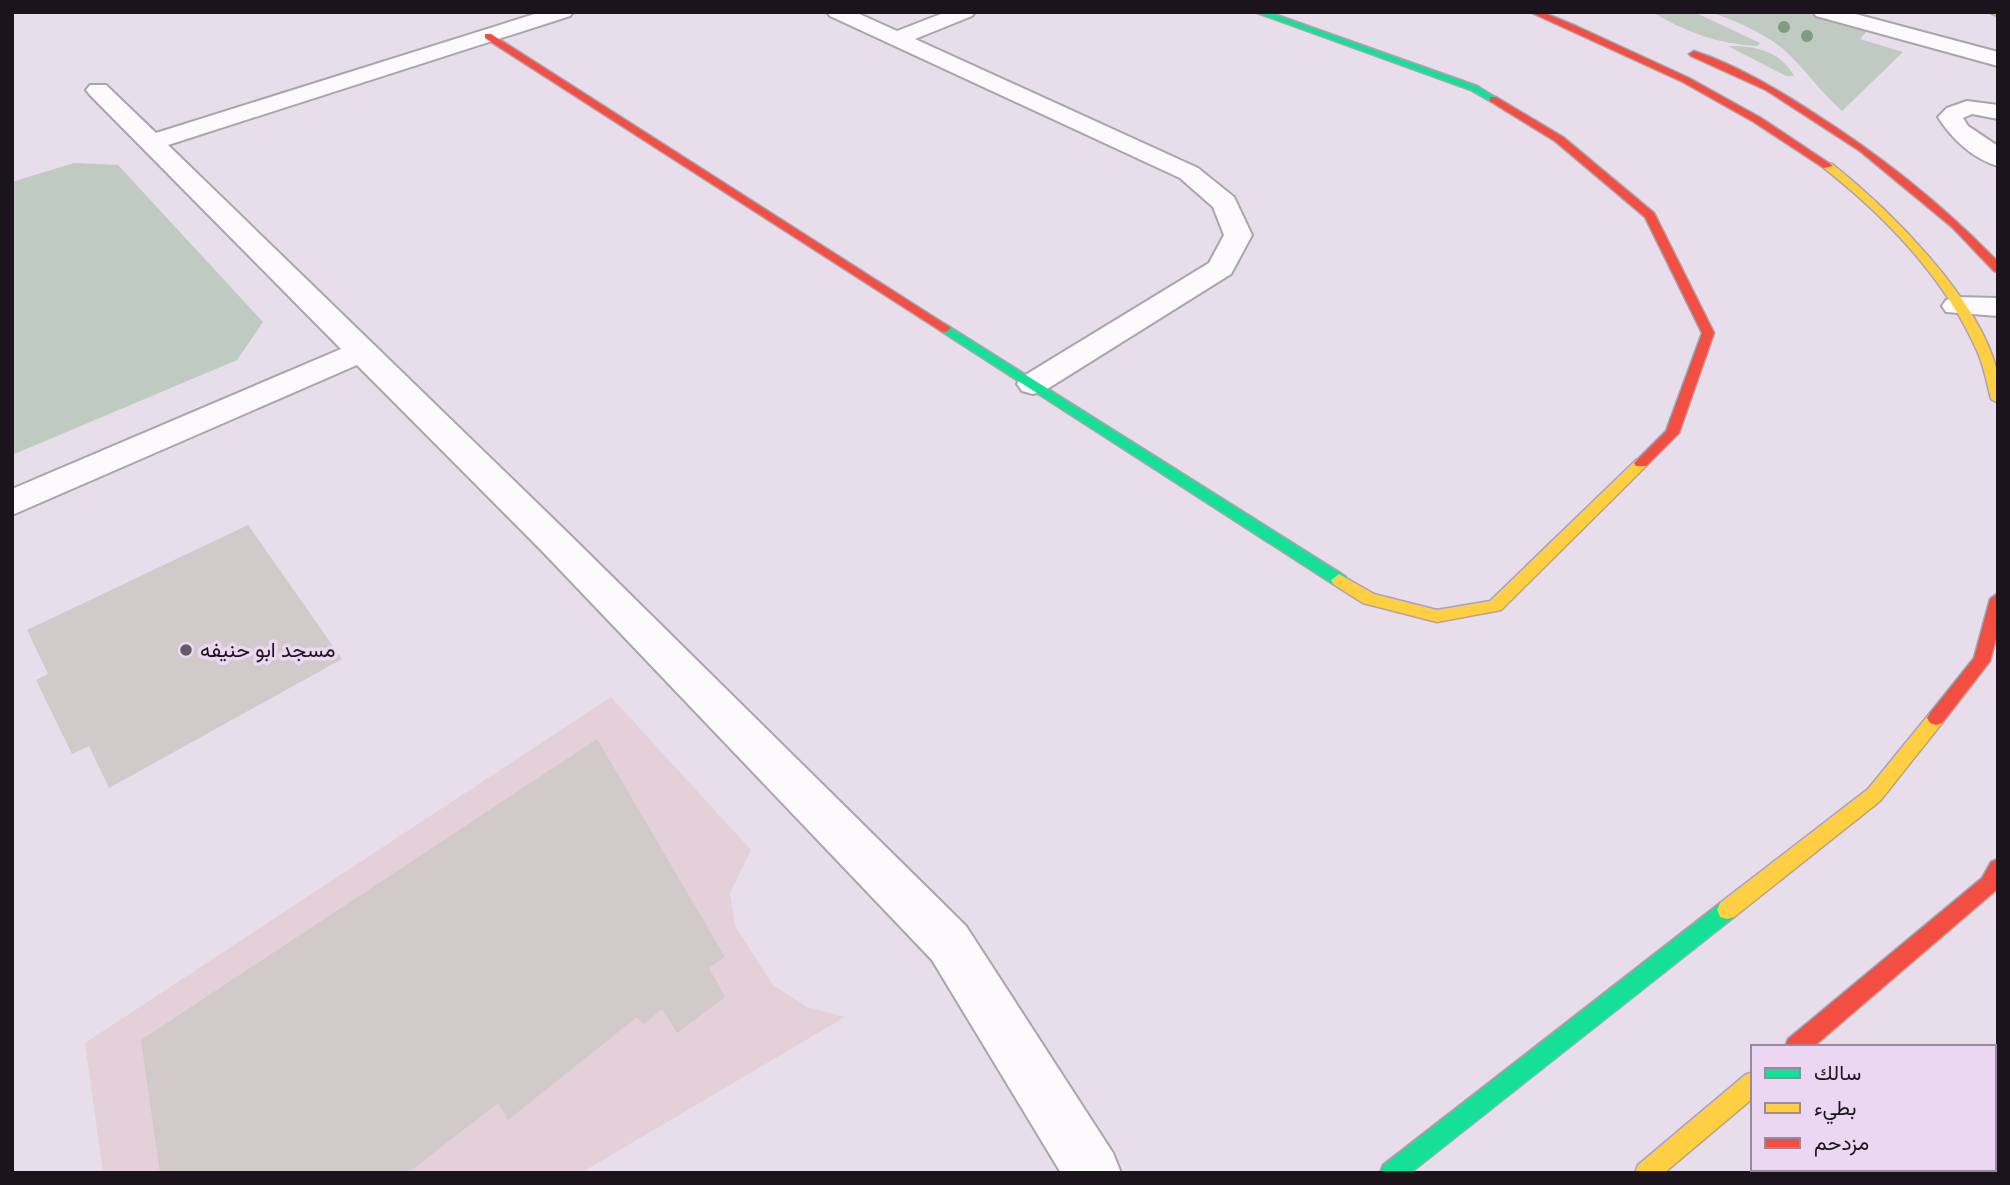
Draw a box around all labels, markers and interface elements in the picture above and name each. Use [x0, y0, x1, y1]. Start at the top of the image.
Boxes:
place label: مسجد ابو حنيفه [200, 638, 335, 663]
marker: مسجد ابو حنيفه [178, 642, 194, 658]
legend [1751, 1045, 1996, 1171]
text: سالك [1814, 1061, 1861, 1085]
text: بطيء [1814, 1096, 1857, 1125]
text: مزدحم [1814, 1131, 1869, 1157]

